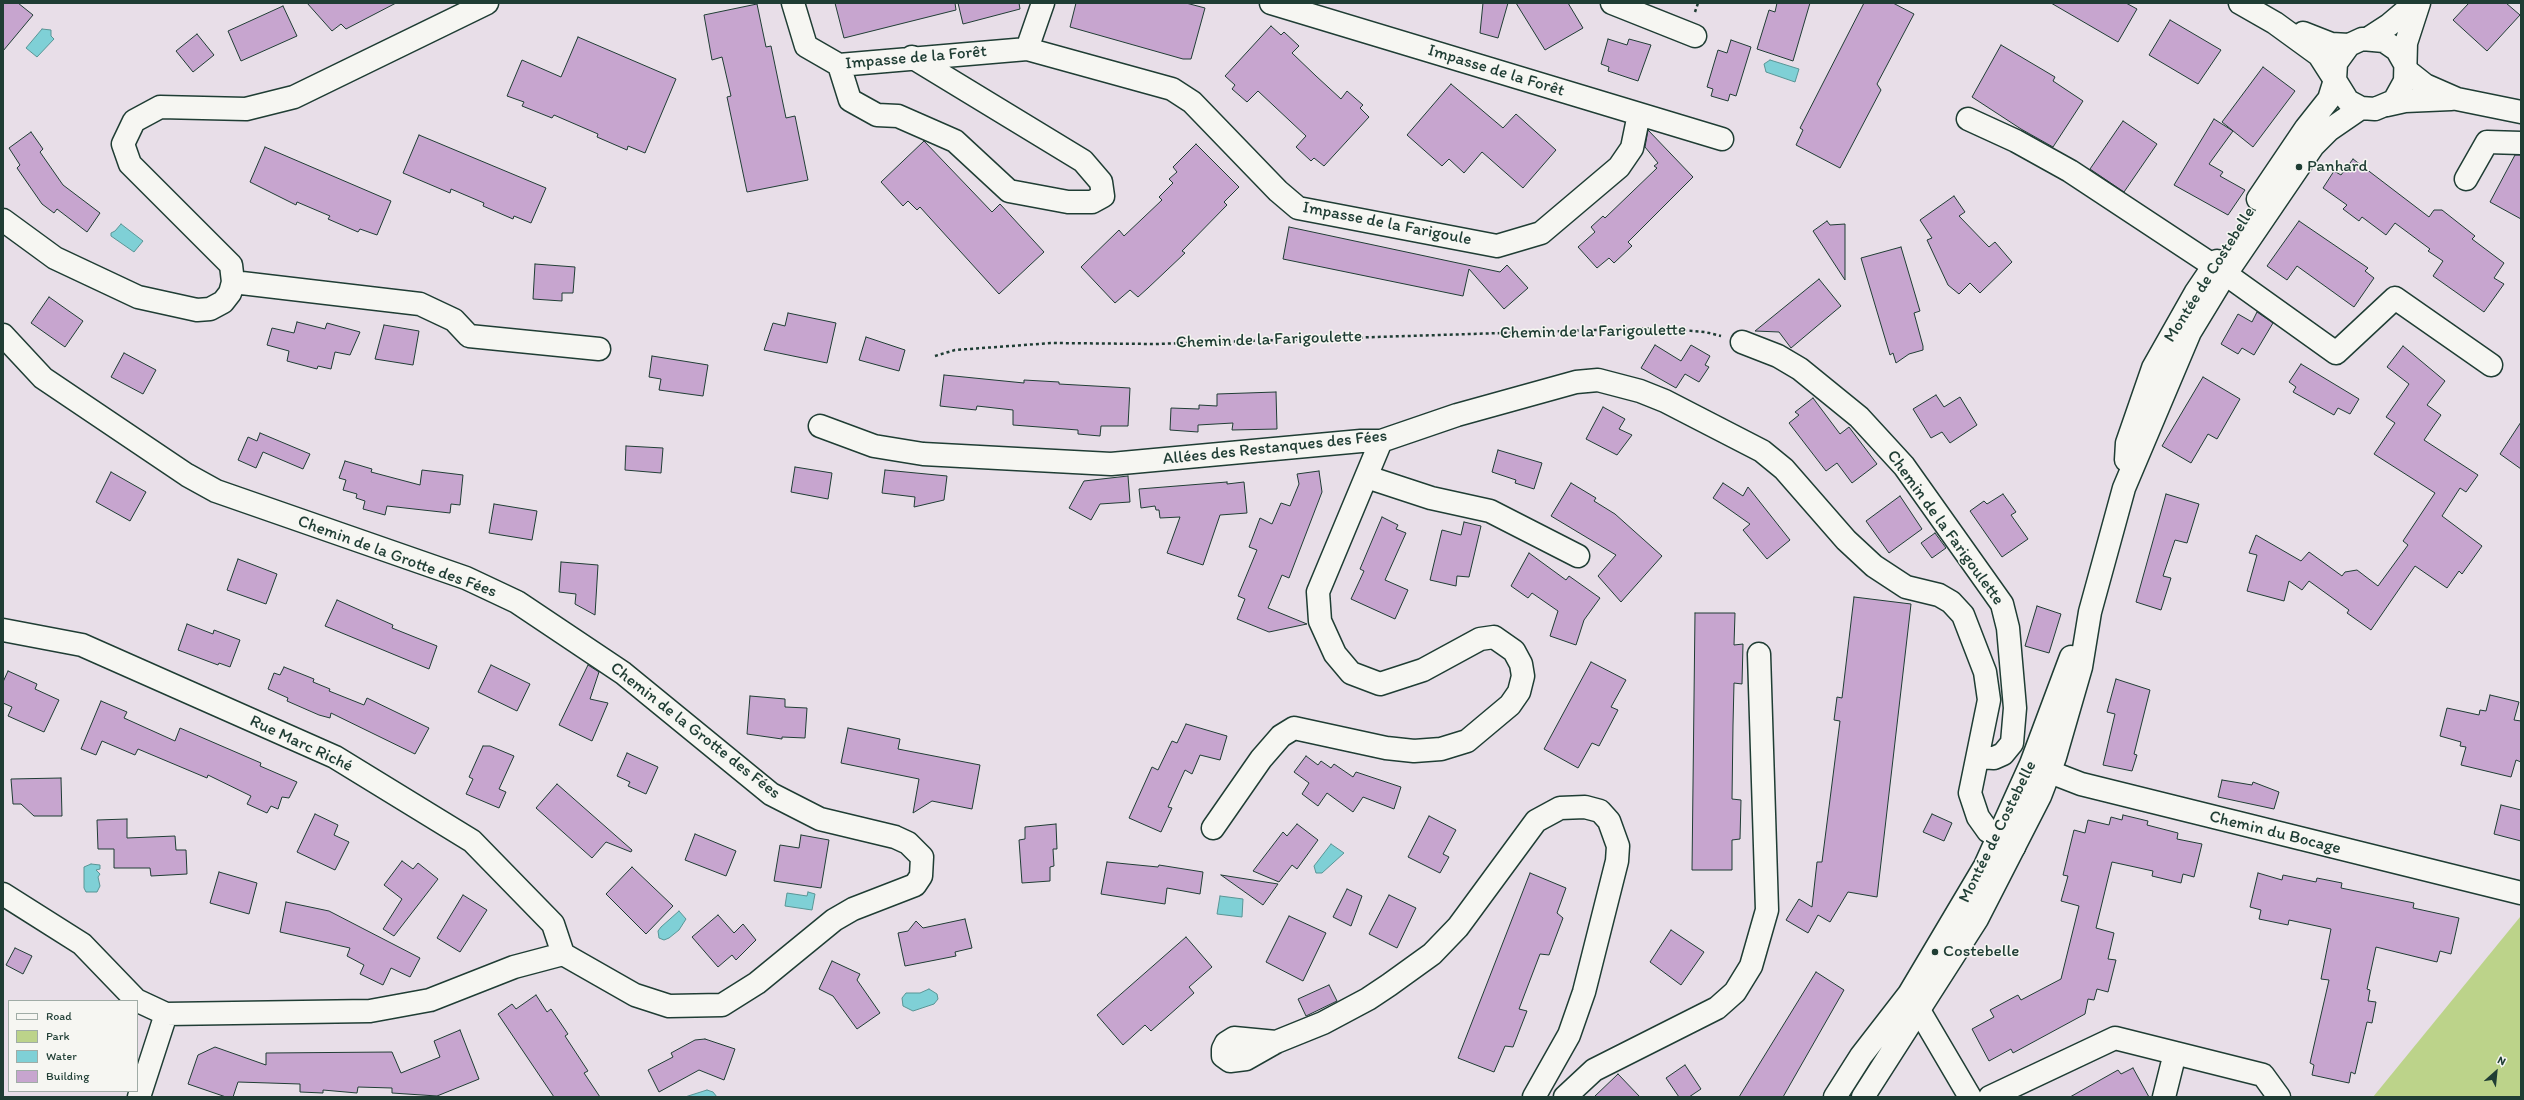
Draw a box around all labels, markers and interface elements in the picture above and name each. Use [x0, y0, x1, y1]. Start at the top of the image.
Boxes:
street label: Impasse de la Forêt [1425, 41, 1567, 101]
street label: Impasse de la Forêt [844, 42, 988, 74]
place label: Panhard [2307, 157, 2368, 177]
marker: Panhard [2294, 162, 2304, 172]
street label: Impasse de la Farigoule [1301, 198, 1473, 250]
street label: Montée de Costebelle [2160, 204, 2260, 346]
street label: Chemin de la Farigoulette [1500, 320, 1686, 344]
street label: Chemin de la Farigoulette [1176, 327, 1362, 353]
street label: Allées des Restanques des Fées [1162, 426, 1388, 470]
street label: Chemin de la Farigoulette [1882, 447, 2008, 609]
street label: Chemin de la Grotte des Fées [295, 511, 499, 603]
street label: Chemin de la Grotte des Fées [606, 658, 784, 804]
street label: Rue Marc Riché [246, 711, 356, 777]
street label: Montée de Costebelle [1955, 758, 2041, 906]
street label: Chemin du Bocage [2207, 807, 2343, 859]
place label: Costebelle [1943, 942, 2019, 962]
marker: Costebelle [1930, 947, 1940, 957]
legend [8, 1000, 138, 1092]
text: Road [46, 1009, 72, 1023]
text: Park [46, 1029, 70, 1043]
text: Water [46, 1049, 77, 1063]
north arrow [2476, 1052, 2516, 1092]
text: N [2495, 1053, 2508, 1068]
text: Building [46, 1069, 89, 1083]

